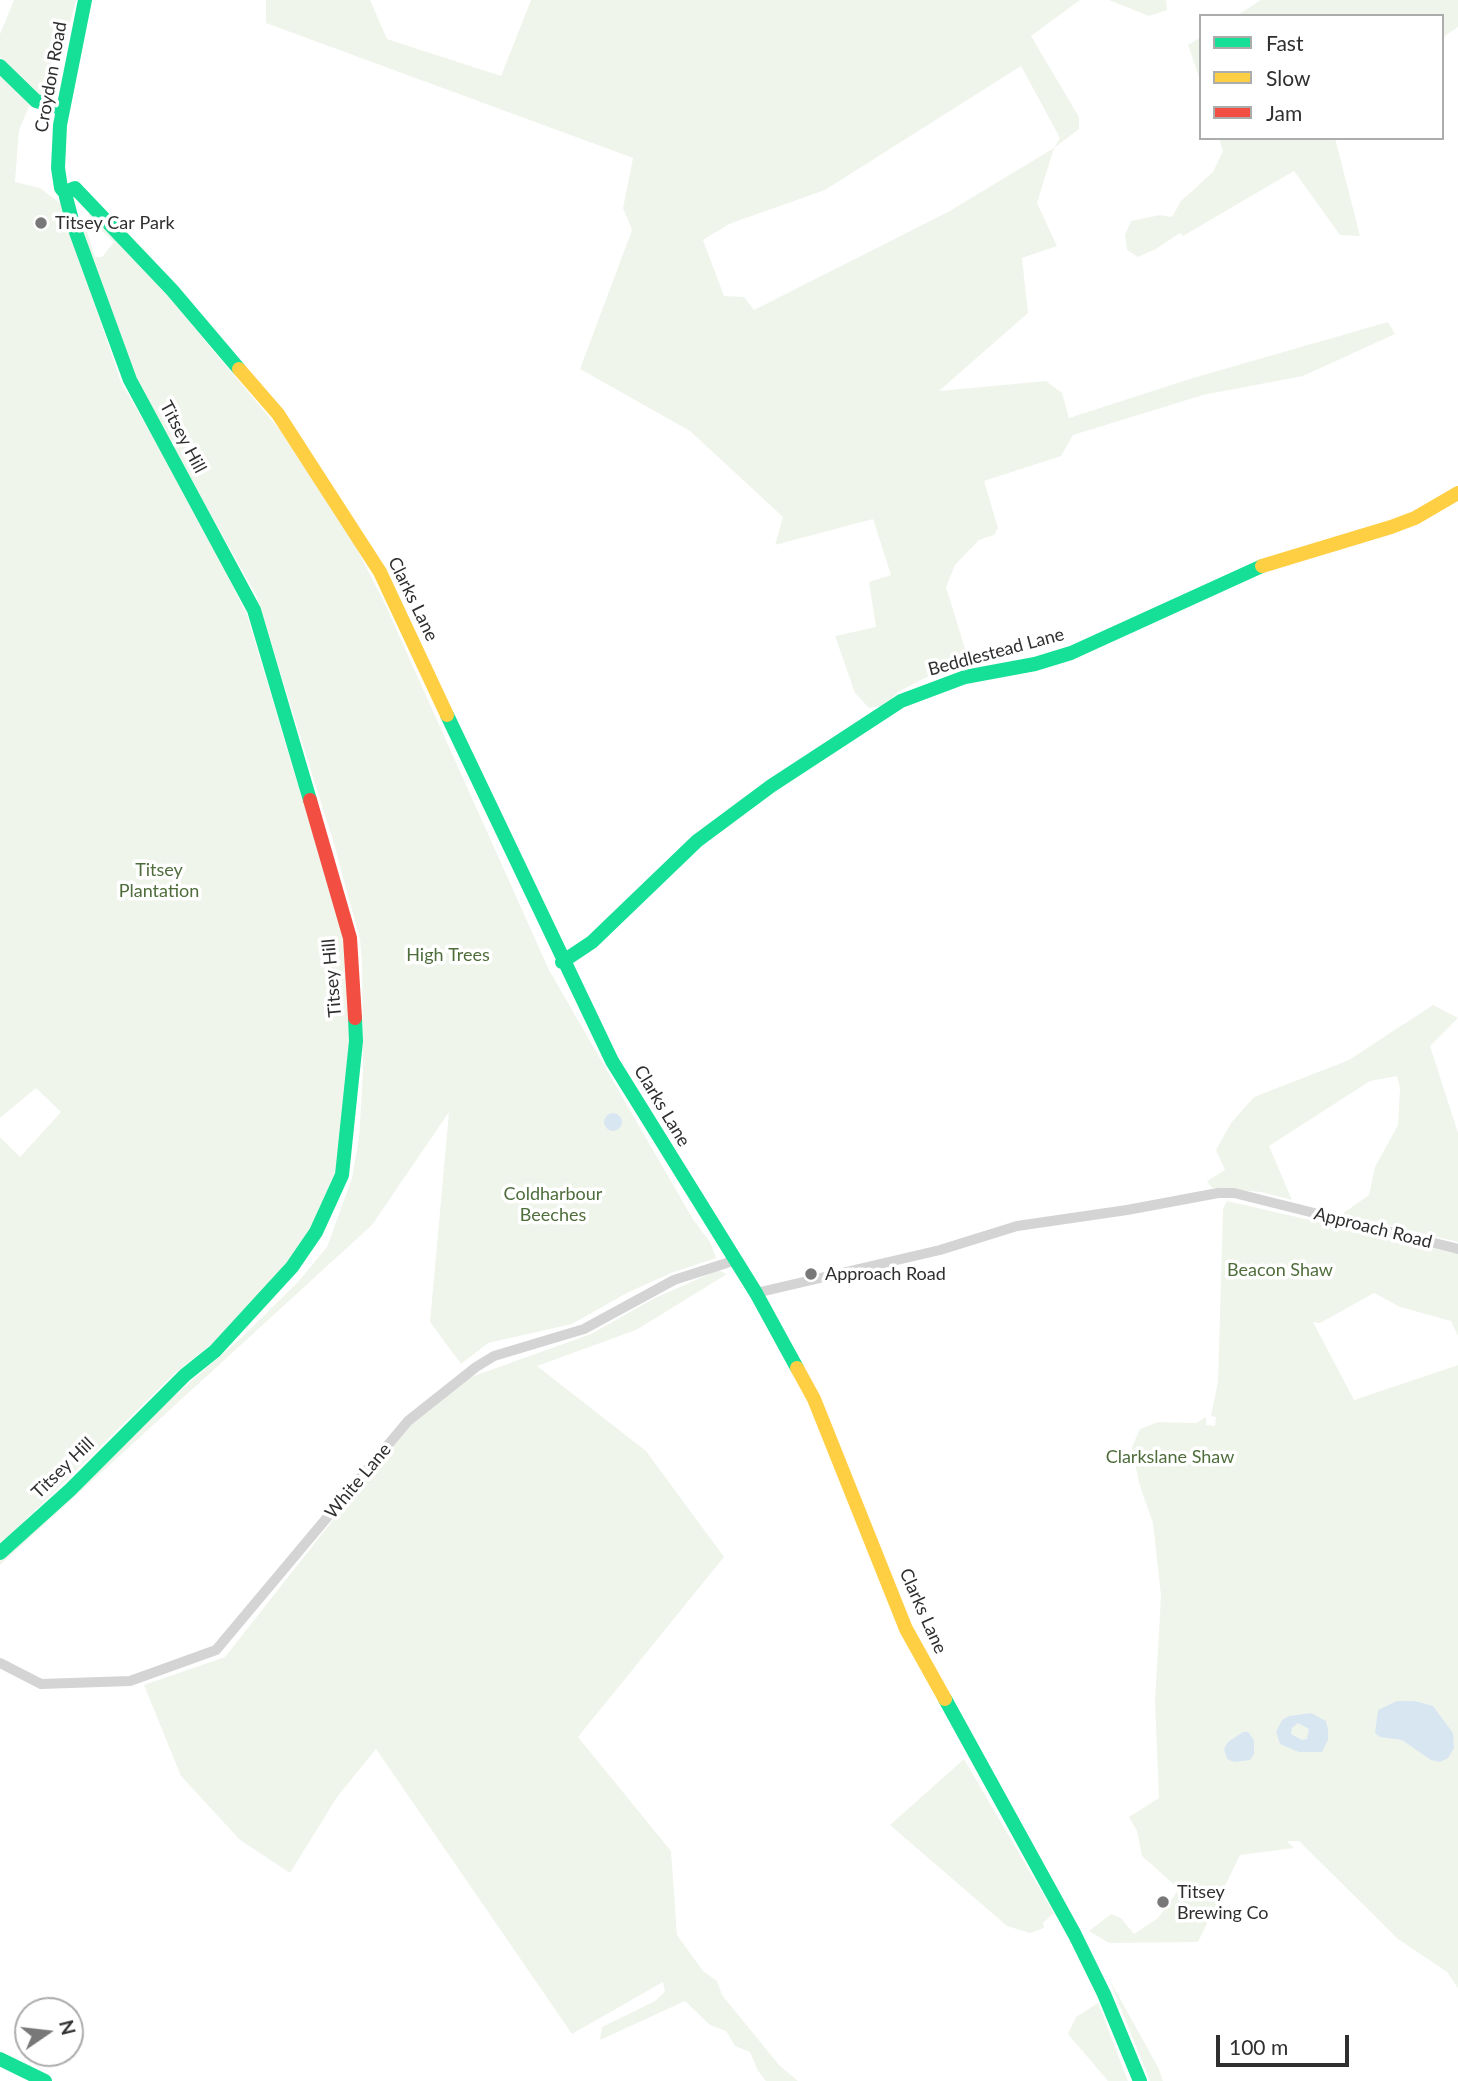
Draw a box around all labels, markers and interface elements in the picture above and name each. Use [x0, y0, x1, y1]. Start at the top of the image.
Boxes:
legend [1199, 14, 1444, 140]
street label: Croydon Road [31, 20, 71, 134]
text: Fast [1266, 30, 1303, 55]
text: Slow [1266, 65, 1310, 90]
text: Jam [1266, 100, 1302, 125]
place label: Titsey Car Park [55, 212, 175, 234]
marker: Titsey Car Park [33, 215, 49, 231]
street label: Titsey Hill [155, 397, 211, 477]
street label: Clarks Lane [383, 553, 443, 645]
street label: Beddlestead Lane [926, 623, 1066, 681]
park label: Titsey Plantation [119, 859, 199, 902]
street label: Titsey Hill [318, 938, 346, 1018]
park label: High Trees [406, 944, 490, 966]
street label: Clarks Lane [629, 1061, 695, 1151]
park label: Coldharbour Beeches [504, 1183, 602, 1226]
street label: Approach Road [1312, 1203, 1434, 1253]
park label: Beacon Shaw [1227, 1259, 1333, 1281]
place label: Approach Road [825, 1263, 946, 1285]
marker: Approach Road [803, 1266, 819, 1282]
street label: Titsey Hill [27, 1433, 99, 1503]
street label: White Lane [320, 1439, 396, 1523]
park label: Clarkslane Shaw [1106, 1446, 1234, 1468]
street label: Clarks Lane [895, 1565, 951, 1657]
place label: Titsey Brewing Co [1177, 1881, 1269, 1924]
marker: Titsey Brewing Co [1155, 1894, 1171, 1910]
north arrow [14, 1997, 84, 2067]
text: N [55, 2017, 81, 2037]
scale bar [1220, 2022, 1353, 2066]
text: 100 m [1229, 2034, 1288, 2059]

